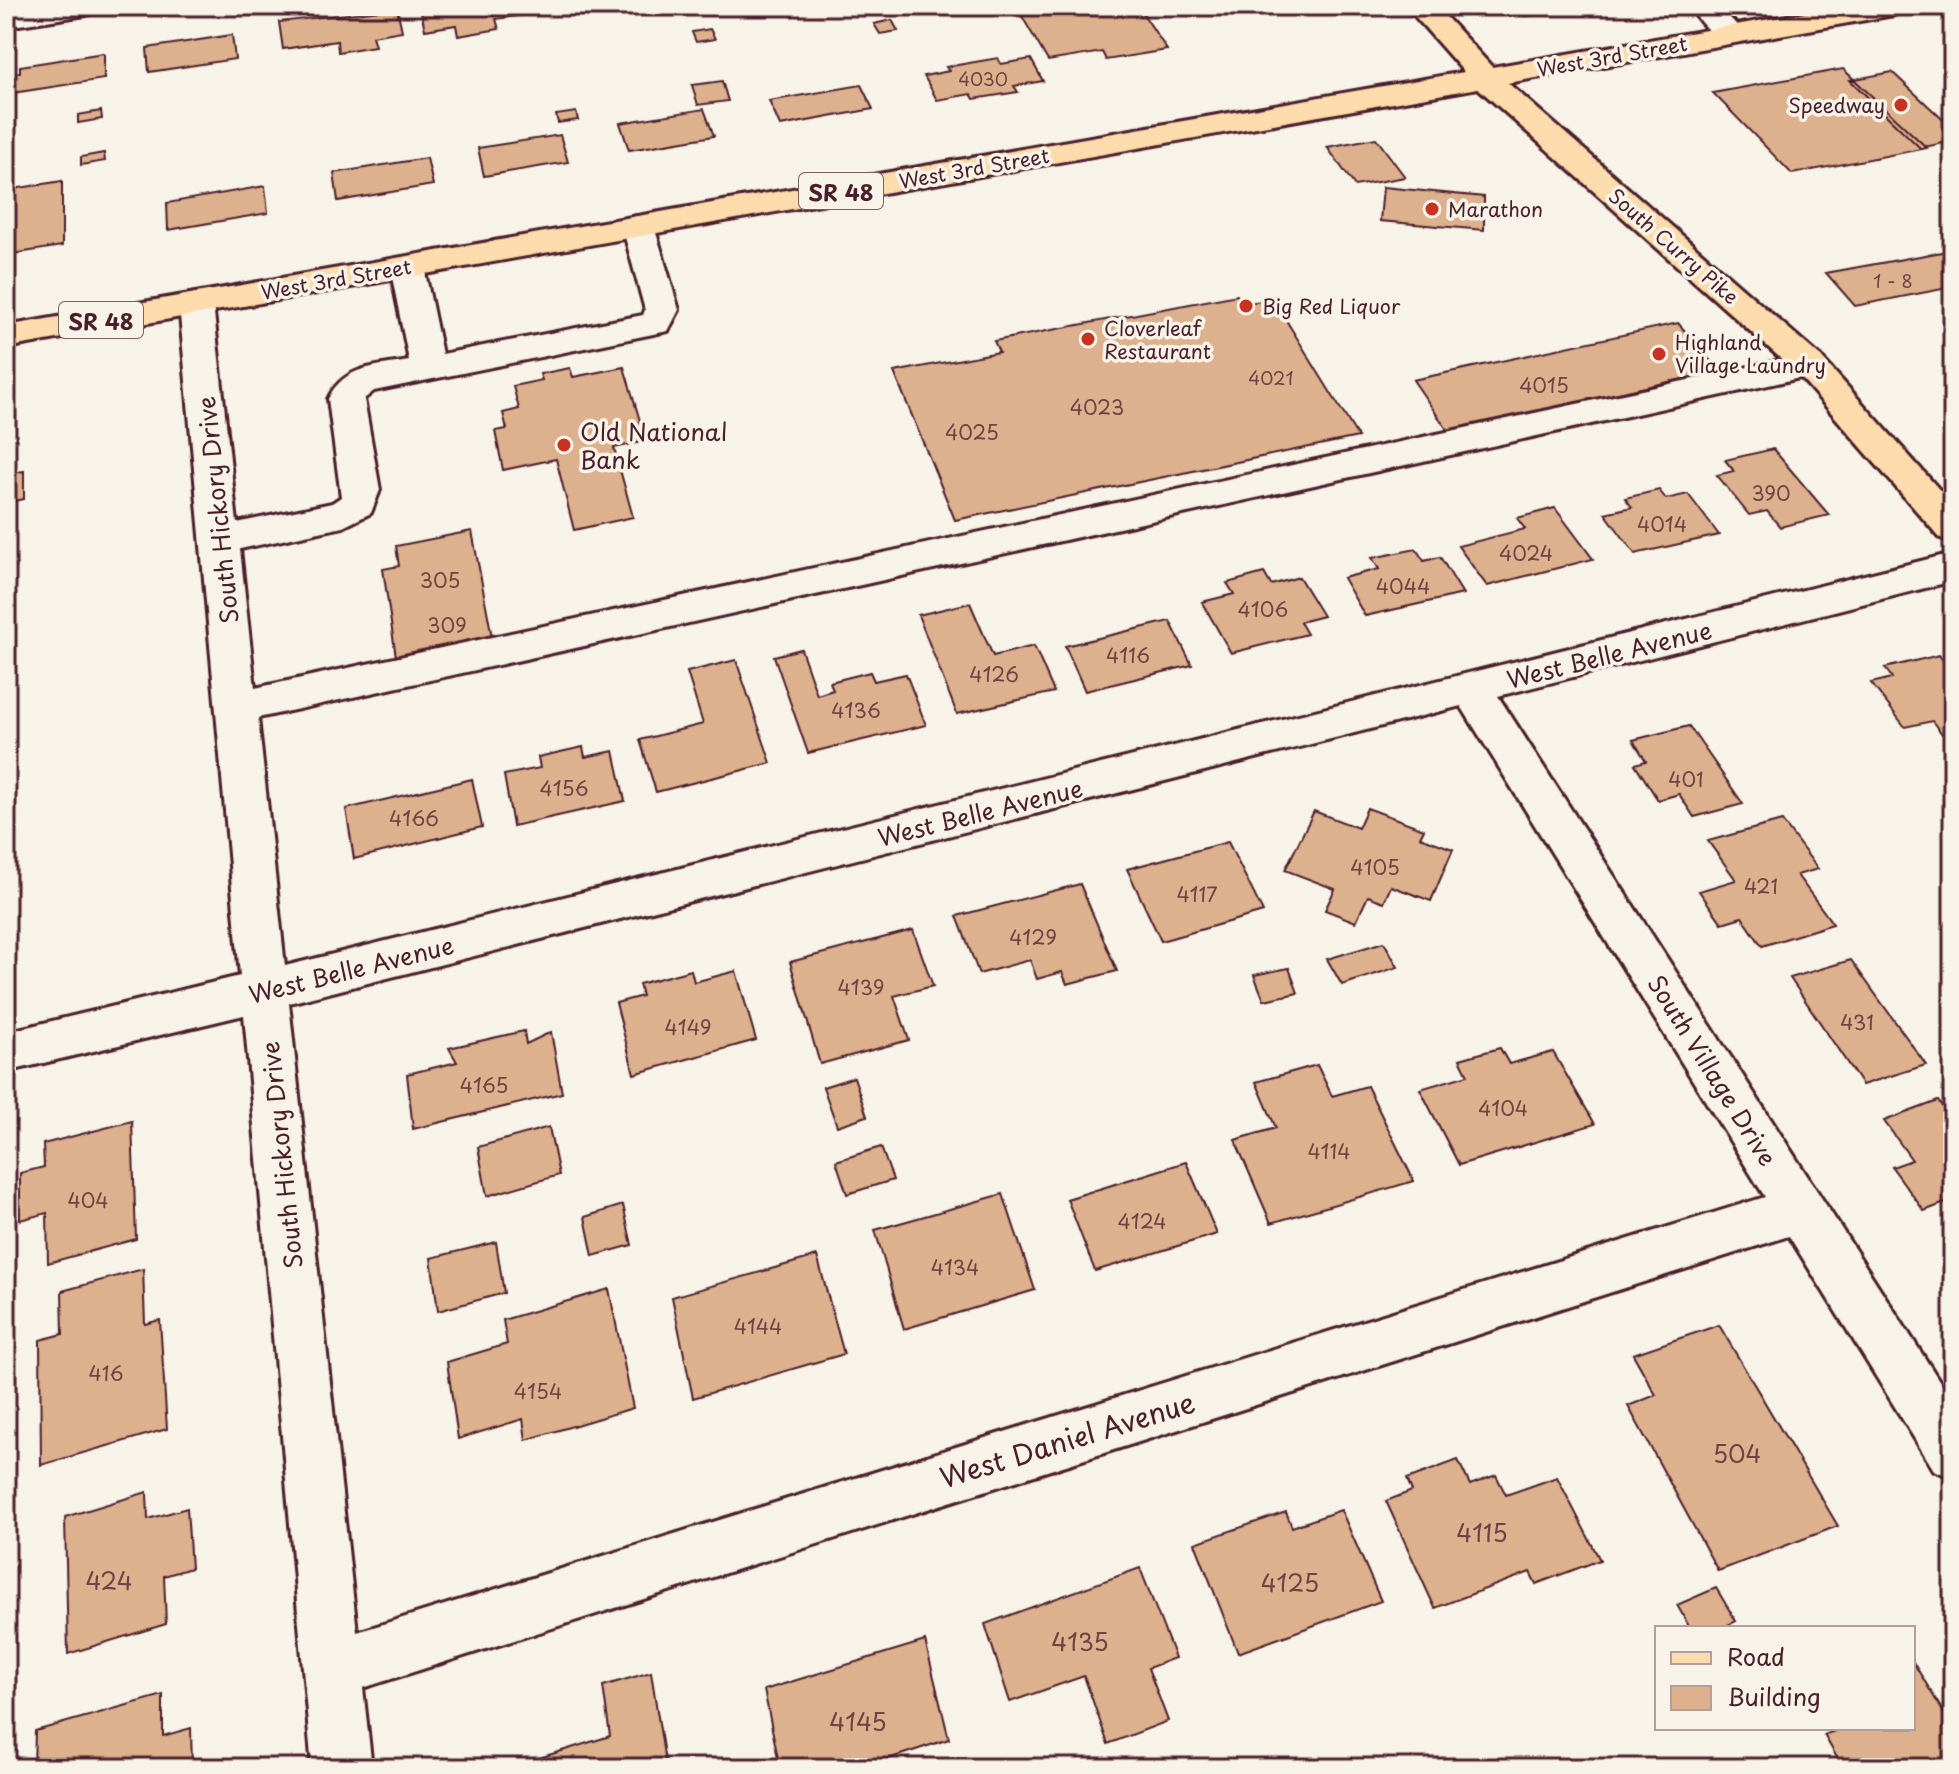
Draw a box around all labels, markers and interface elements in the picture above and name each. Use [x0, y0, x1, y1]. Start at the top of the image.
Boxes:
street label: West 3rd Street [1534, 28, 1690, 84]
house number: 4030 [958, 65, 1008, 92]
place label: Speedway [1789, 90, 1885, 120]
marker: Speedway [1892, 96, 1910, 114]
street label: West 3rd Street [896, 140, 1052, 196]
road number: SR 48 [799, 173, 883, 209]
street label: South Curry Pike [1602, 181, 1746, 311]
place label: Marathon [1448, 194, 1543, 224]
marker: Marathon [1423, 200, 1441, 218]
street label: West 3rd Street [258, 251, 414, 307]
house number: 1 - 8 [1873, 267, 1913, 294]
place label: Big Red Liquor [1262, 291, 1401, 321]
marker: Big Red Liquor [1237, 297, 1255, 315]
road number: SR 48 [59, 302, 143, 338]
place label: Cloverleaf Restaurant [1104, 313, 1211, 366]
place label: Highland Village Laundry [1675, 327, 1826, 380]
marker: Cloverleaf Restaurant [1079, 330, 1097, 348]
marker: Highland Village Laundry [1650, 345, 1668, 363]
house number: 4021 [1248, 364, 1294, 391]
house number: 4015 [1519, 370, 1569, 400]
house number: 4023 [1070, 392, 1124, 422]
street label: South Hickory Drive [187, 395, 247, 625]
place label: Old National Bank [580, 413, 727, 477]
house number: 4025 [945, 417, 999, 447]
marker: Old National Bank [555, 436, 573, 454]
house number: 390 [1751, 478, 1791, 508]
house number: 4014 [1637, 509, 1687, 539]
house number: 4024 [1499, 538, 1553, 568]
house number: 305 [420, 565, 460, 595]
house number: 4044 [1376, 571, 1430, 601]
house number: 4106 [1238, 594, 1288, 624]
house number: 309 [427, 610, 467, 640]
street label: West Belle Avenue [1503, 611, 1715, 697]
house number: 4116 [1106, 640, 1150, 670]
house number: 4126 [969, 659, 1019, 689]
house number: 4136 [831, 695, 881, 725]
house number: 401 [1668, 764, 1704, 794]
street label: West Belle Avenue [874, 769, 1086, 855]
house number: 4156 [540, 773, 588, 803]
house number: 4166 [389, 803, 439, 833]
house number: 4105 [1350, 852, 1400, 882]
house number: 421 [1744, 871, 1778, 901]
house number: 4117 [1176, 879, 1218, 909]
house number: 4129 [1009, 922, 1057, 952]
street label: West Belle Avenue [245, 926, 457, 1012]
street label: South Village Drive [1640, 968, 1786, 1172]
house number: 4139 [838, 972, 884, 1002]
house number: 431 [1840, 1007, 1874, 1037]
house number: 4149 [665, 1012, 711, 1042]
street label: South Hickory Drive [251, 1040, 311, 1270]
house number: 4165 [460, 1070, 508, 1100]
house number: 4104 [1478, 1093, 1528, 1123]
house number: 4114 [1307, 1136, 1351, 1166]
house number: 404 [67, 1185, 109, 1215]
house number: 4124 [1117, 1206, 1167, 1236]
house number: 4134 [931, 1252, 979, 1282]
house number: 4144 [734, 1311, 782, 1341]
house number: 416 [88, 1358, 124, 1388]
house number: 4154 [514, 1376, 562, 1406]
street label: West Daniel Avenue [934, 1380, 1200, 1498]
house number: 504 [1713, 1435, 1761, 1471]
house number: 4115 [1456, 1514, 1508, 1550]
house number: 424 [85, 1562, 133, 1598]
house number: 4125 [1261, 1564, 1319, 1600]
house number: 4135 [1051, 1623, 1109, 1659]
legend [1655, 1626, 1915, 1730]
text: Road [1727, 1638, 1785, 1674]
text: Building [1727, 1678, 1821, 1714]
house number: 4145 [829, 1703, 887, 1739]

